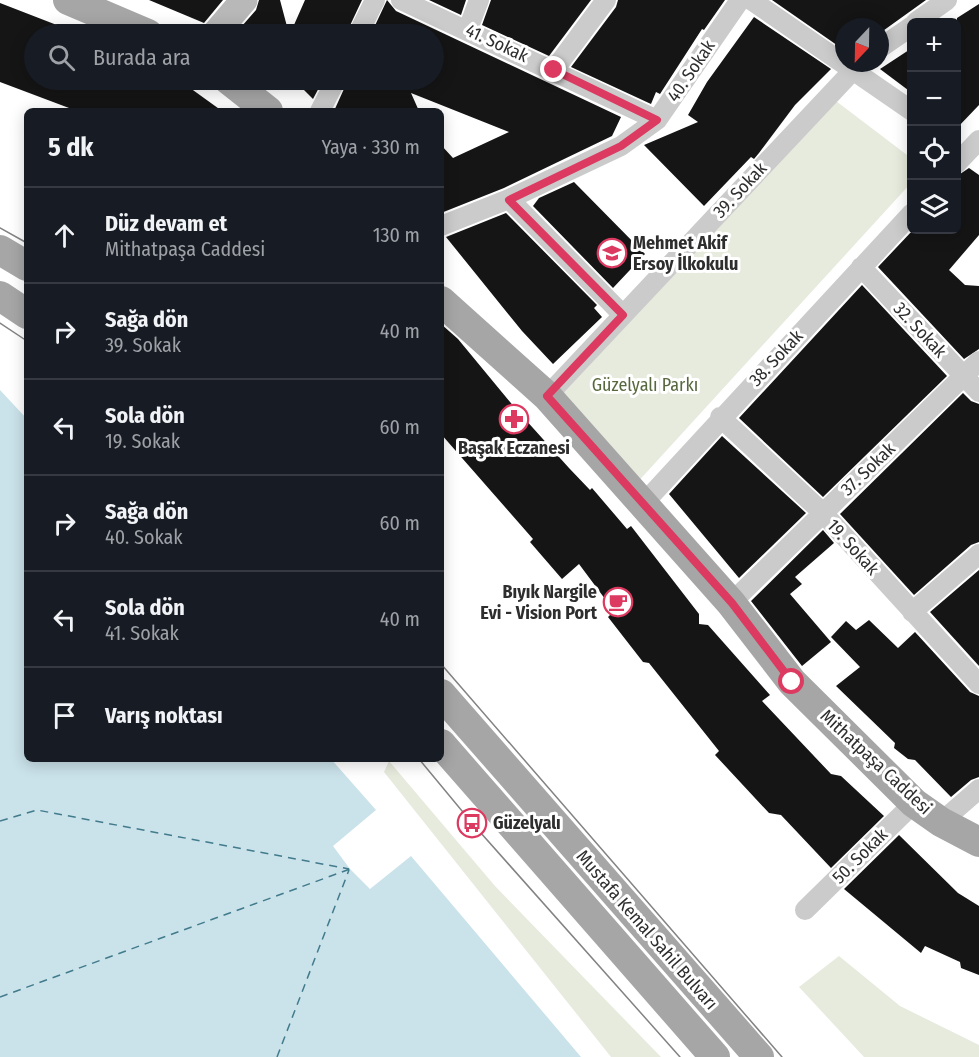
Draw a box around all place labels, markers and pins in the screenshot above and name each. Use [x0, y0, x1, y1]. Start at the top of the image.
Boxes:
place label: Mehmet Akif Ersoy İlkokulu [633, 232, 738, 275]
school or university icon: Mehmet Akif Ersoy İlkokulu [596, 237, 628, 269]
pharmacy icon: Başak Eczanesi [498, 403, 530, 435]
place label: Başak Eczanesi [458, 437, 570, 459]
place label: Bıyık Nargile Evi - Vision Port [480, 581, 598, 624]
cafe icon: Bıyık Nargile Evi - Vision Port [602, 586, 634, 618]
bus stop icon: Güzelyalı [456, 807, 488, 839]
place label: Güzelyalı [493, 812, 561, 834]

